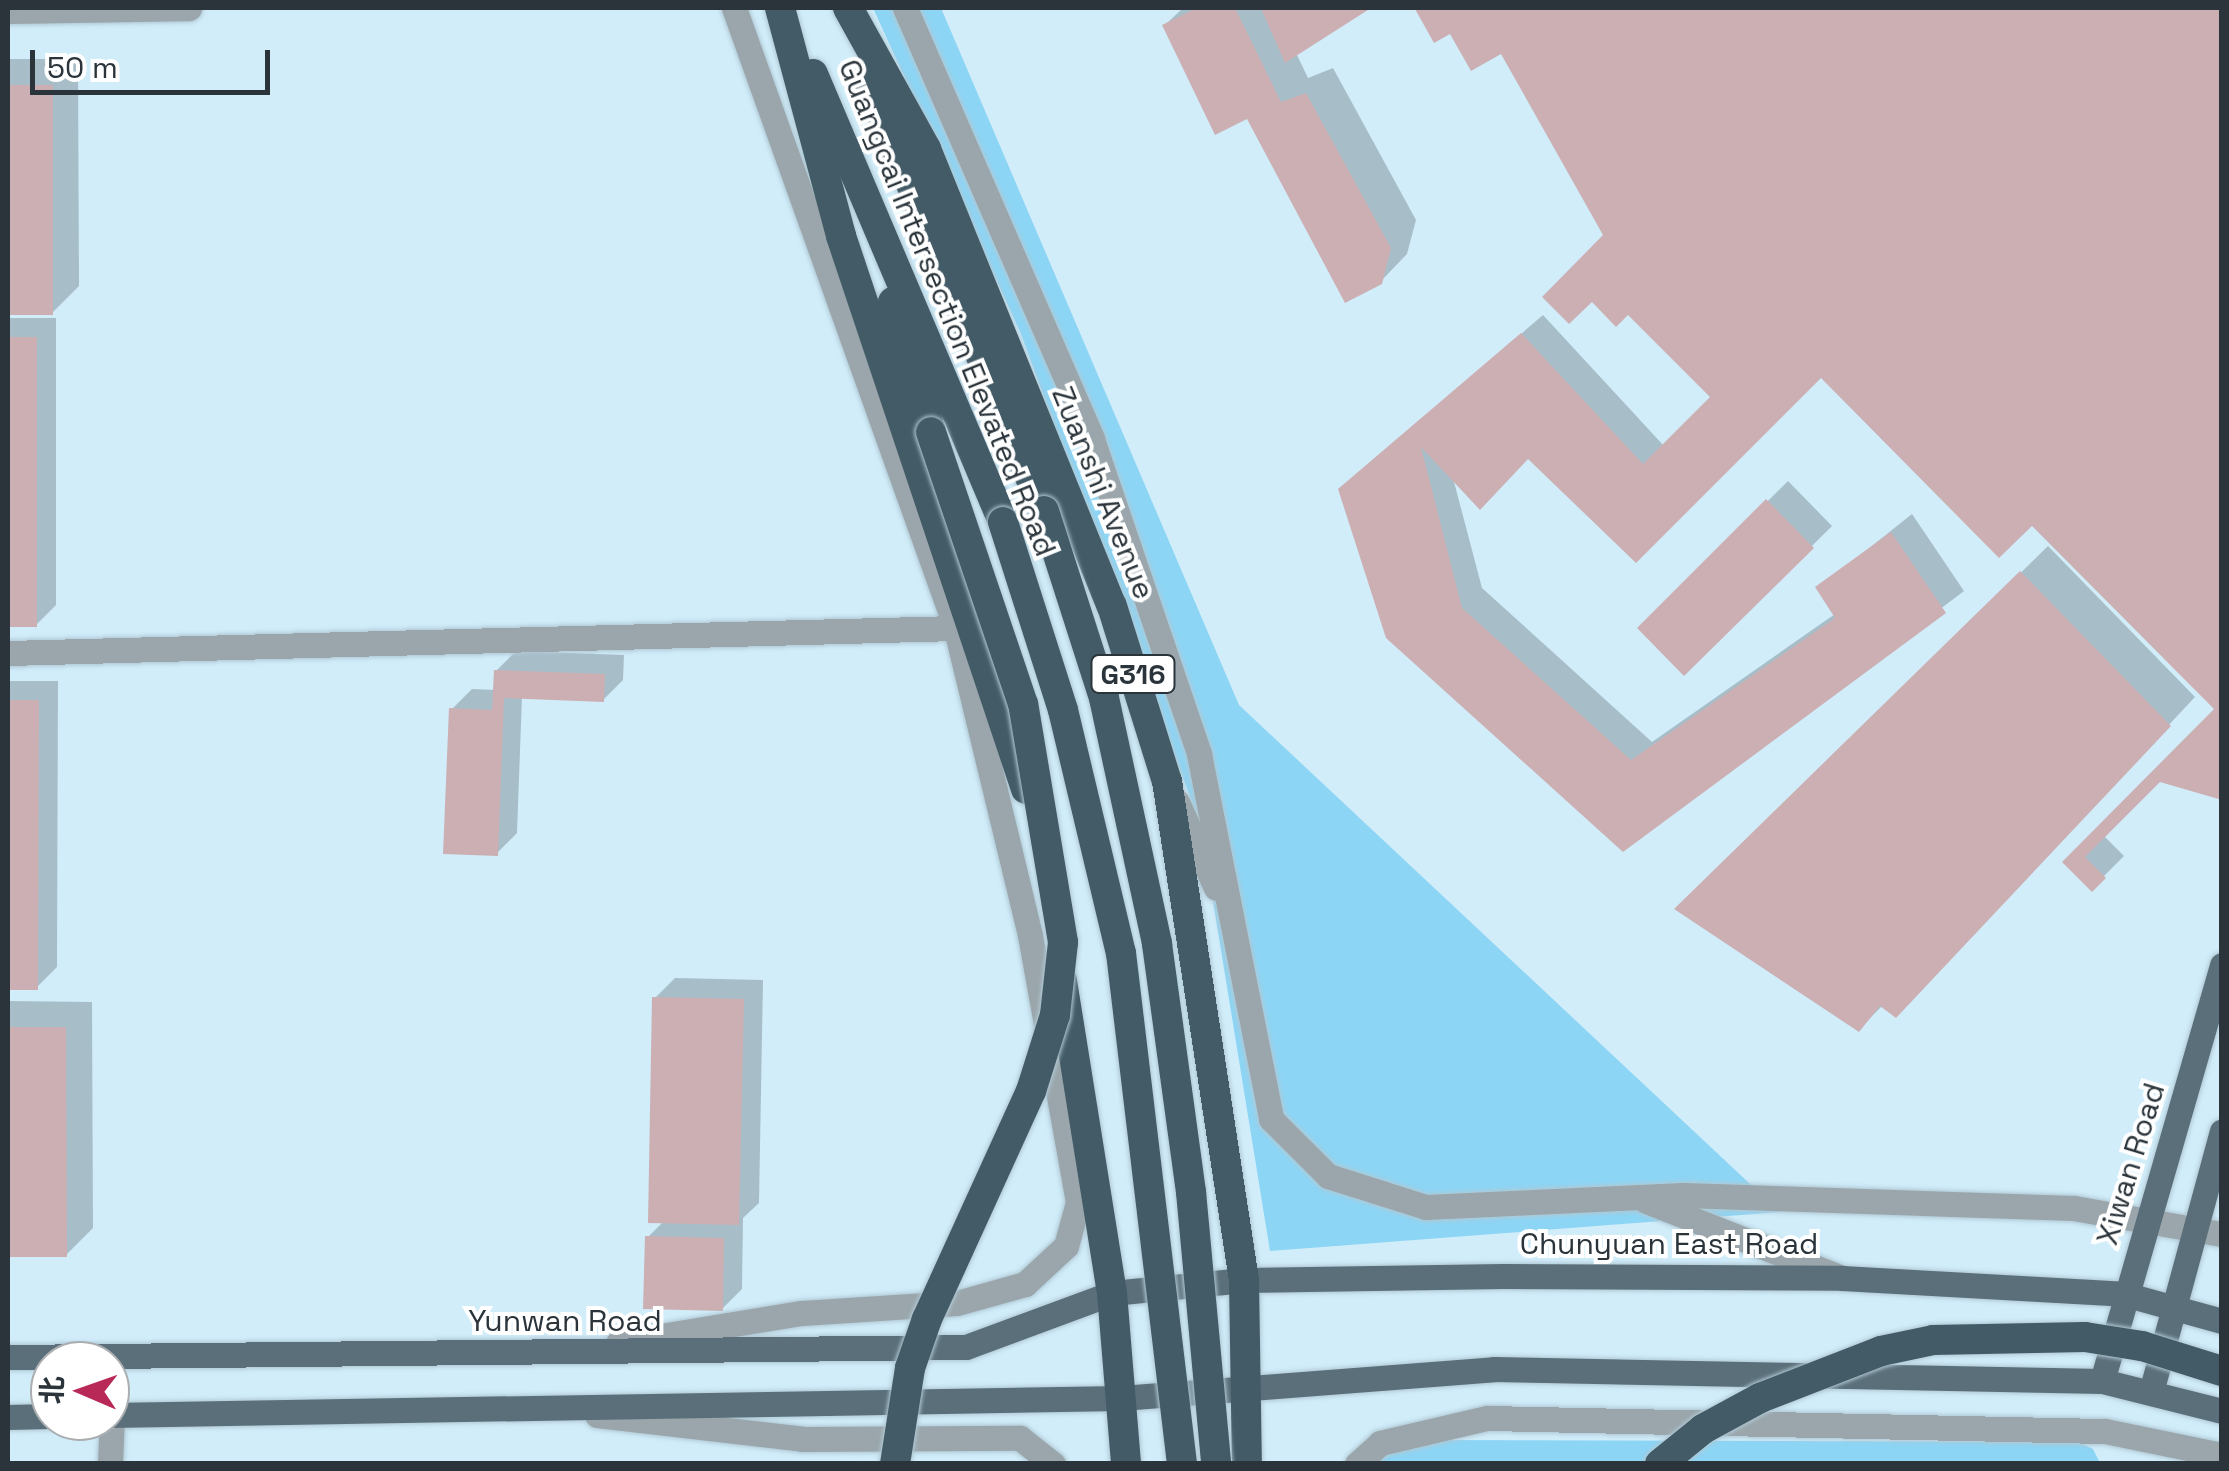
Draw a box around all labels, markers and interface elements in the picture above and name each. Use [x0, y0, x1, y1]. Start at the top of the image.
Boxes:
scale bar [35, 30, 275, 92]
text: 50 m [47, 48, 118, 87]
street label: Guangcai Intersection Elevated Road [831, 54, 1063, 562]
street label: Zuanshi Avenue [1044, 381, 1162, 605]
road number: G316 [1088, 651, 1178, 697]
street label: Xiwan Road [2089, 1079, 2173, 1249]
street label: Chunyuan East Road [1520, 1226, 1818, 1262]
street label: Yunwan Road [468, 1303, 662, 1339]
north arrow [30, 1341, 130, 1441]
text: 北 [34, 1375, 70, 1405]

